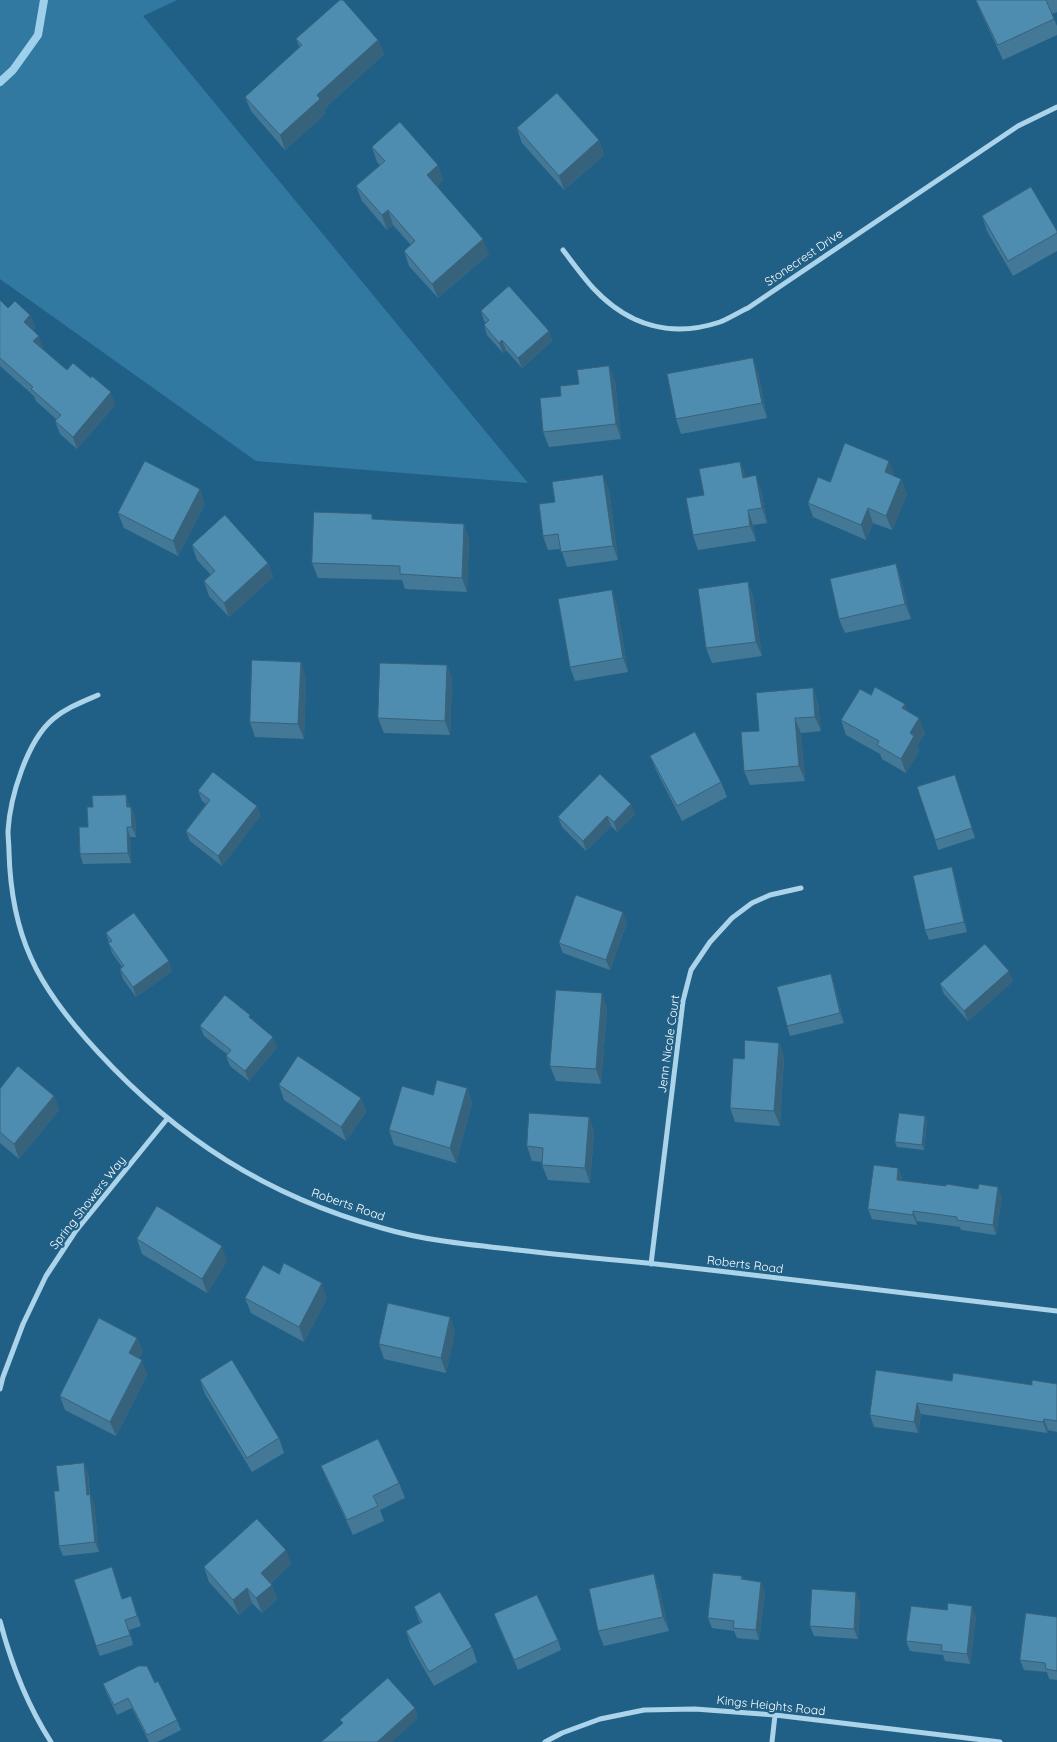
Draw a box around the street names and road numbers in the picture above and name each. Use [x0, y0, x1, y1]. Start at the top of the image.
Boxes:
street label: Stonecrest Drive [762, 227, 846, 289]
street label: Jenn Nicole Court [655, 994, 683, 1094]
street label: Spring Showers Way [47, 1153, 129, 1253]
street label: Roberts Road [309, 1186, 387, 1224]
street label: Roberts Road [706, 1253, 784, 1277]
street label: Kings Heights Road [716, 1693, 826, 1719]

